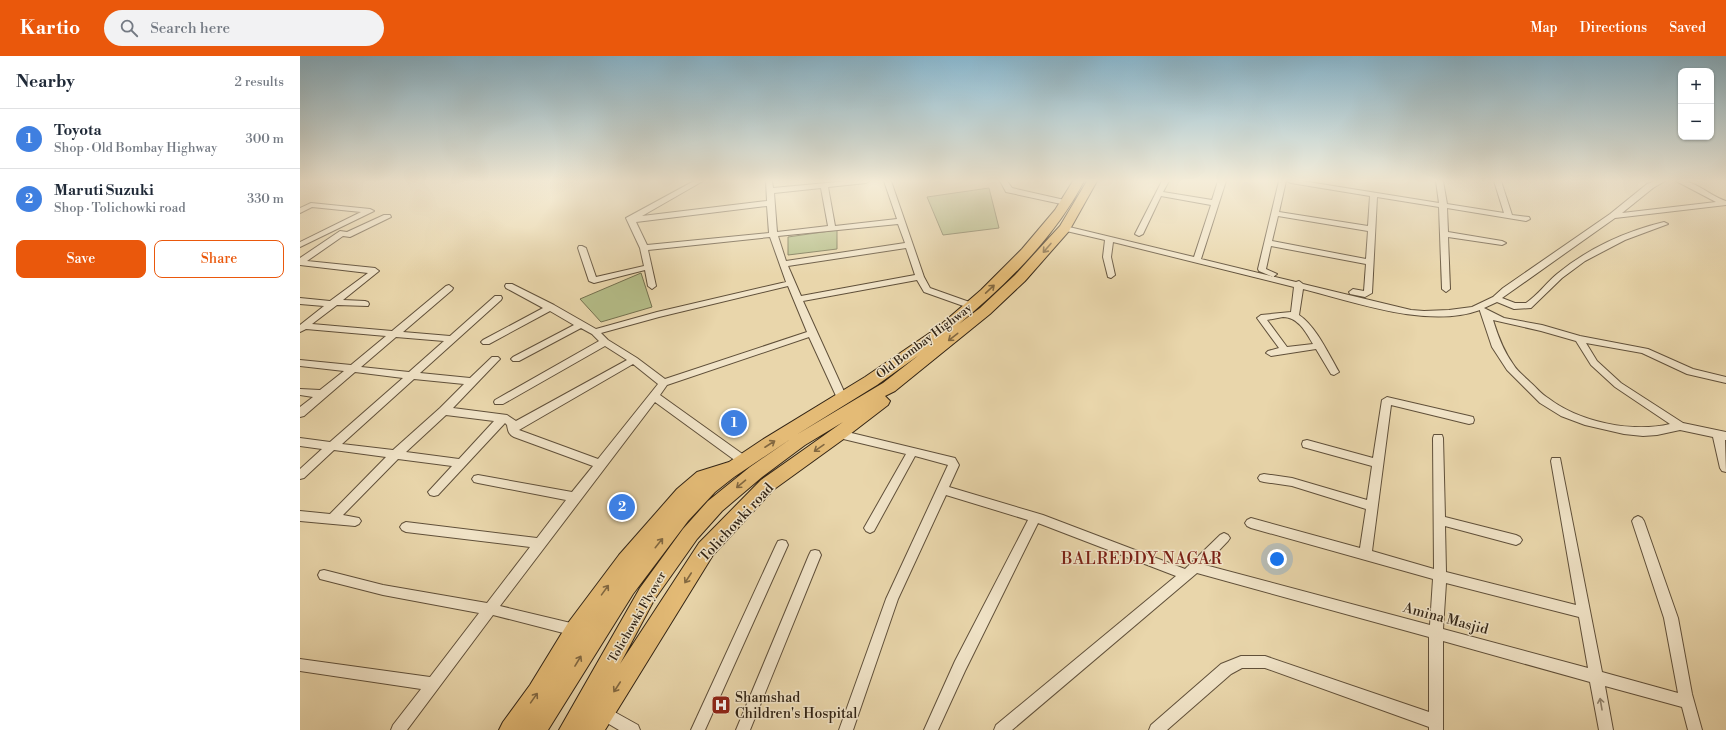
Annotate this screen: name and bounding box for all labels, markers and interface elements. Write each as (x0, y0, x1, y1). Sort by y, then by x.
search box (104, 10, 384, 46)
text: Kartio (20, 16, 80, 40)
icon: search (118, 17, 140, 39)
text: Search here (150, 19, 230, 38)
text: Map (1530, 19, 1558, 37)
text: Directions (1580, 19, 1647, 37)
text: Saved (1669, 19, 1706, 37)
map controls (1678, 68, 1714, 140)
button: + (1678, 68, 1714, 104)
text: Nearby (16, 71, 75, 93)
text: 2 results (235, 74, 284, 90)
button: − (1678, 104, 1714, 140)
text: Toyota (54, 121, 102, 140)
text: 1 (26, 131, 32, 147)
text: 300 m (246, 131, 284, 147)
text: Shop · Old Bombay Highway (54, 140, 217, 156)
text: Maruti Suzuki (54, 181, 154, 200)
text: 2 (25, 191, 33, 207)
text: 330 m (247, 191, 284, 207)
text: Shop · Tolichowki road (54, 200, 186, 216)
button: Save (16, 240, 146, 278)
button: Share (154, 240, 284, 278)
one-way arrow (1043, 243, 1052, 253)
one-way arrow (985, 285, 995, 294)
street label: Old Bombay Highway (873, 300, 975, 382)
one-way arrow (947, 332, 958, 341)
pin: 1 (721, 408, 747, 438)
one-way arrow (764, 440, 776, 448)
one-way arrow (814, 444, 825, 452)
street label: Tolichowki road (696, 479, 778, 566)
one-way arrow (735, 480, 746, 489)
pin: 2 (609, 492, 635, 522)
one-way arrow (655, 537, 664, 548)
district label: BALREDDY NAGAR (1060, 549, 1223, 569)
your location (1267, 549, 1287, 569)
street label: Tolichowki Flyover (605, 569, 670, 666)
one-way arrow (684, 572, 692, 583)
one-way arrow (601, 584, 609, 595)
street label: Amina Masjid (1400, 599, 1490, 639)
one-way arrow (575, 655, 583, 667)
one-way arrow (613, 681, 621, 693)
place label: Shamshad Children's Hospital (735, 689, 857, 723)
one-way arrow (530, 693, 538, 704)
hospital icon: Shamshad Children's Hospital (710, 694, 732, 716)
one-way arrow (1597, 698, 1605, 711)

